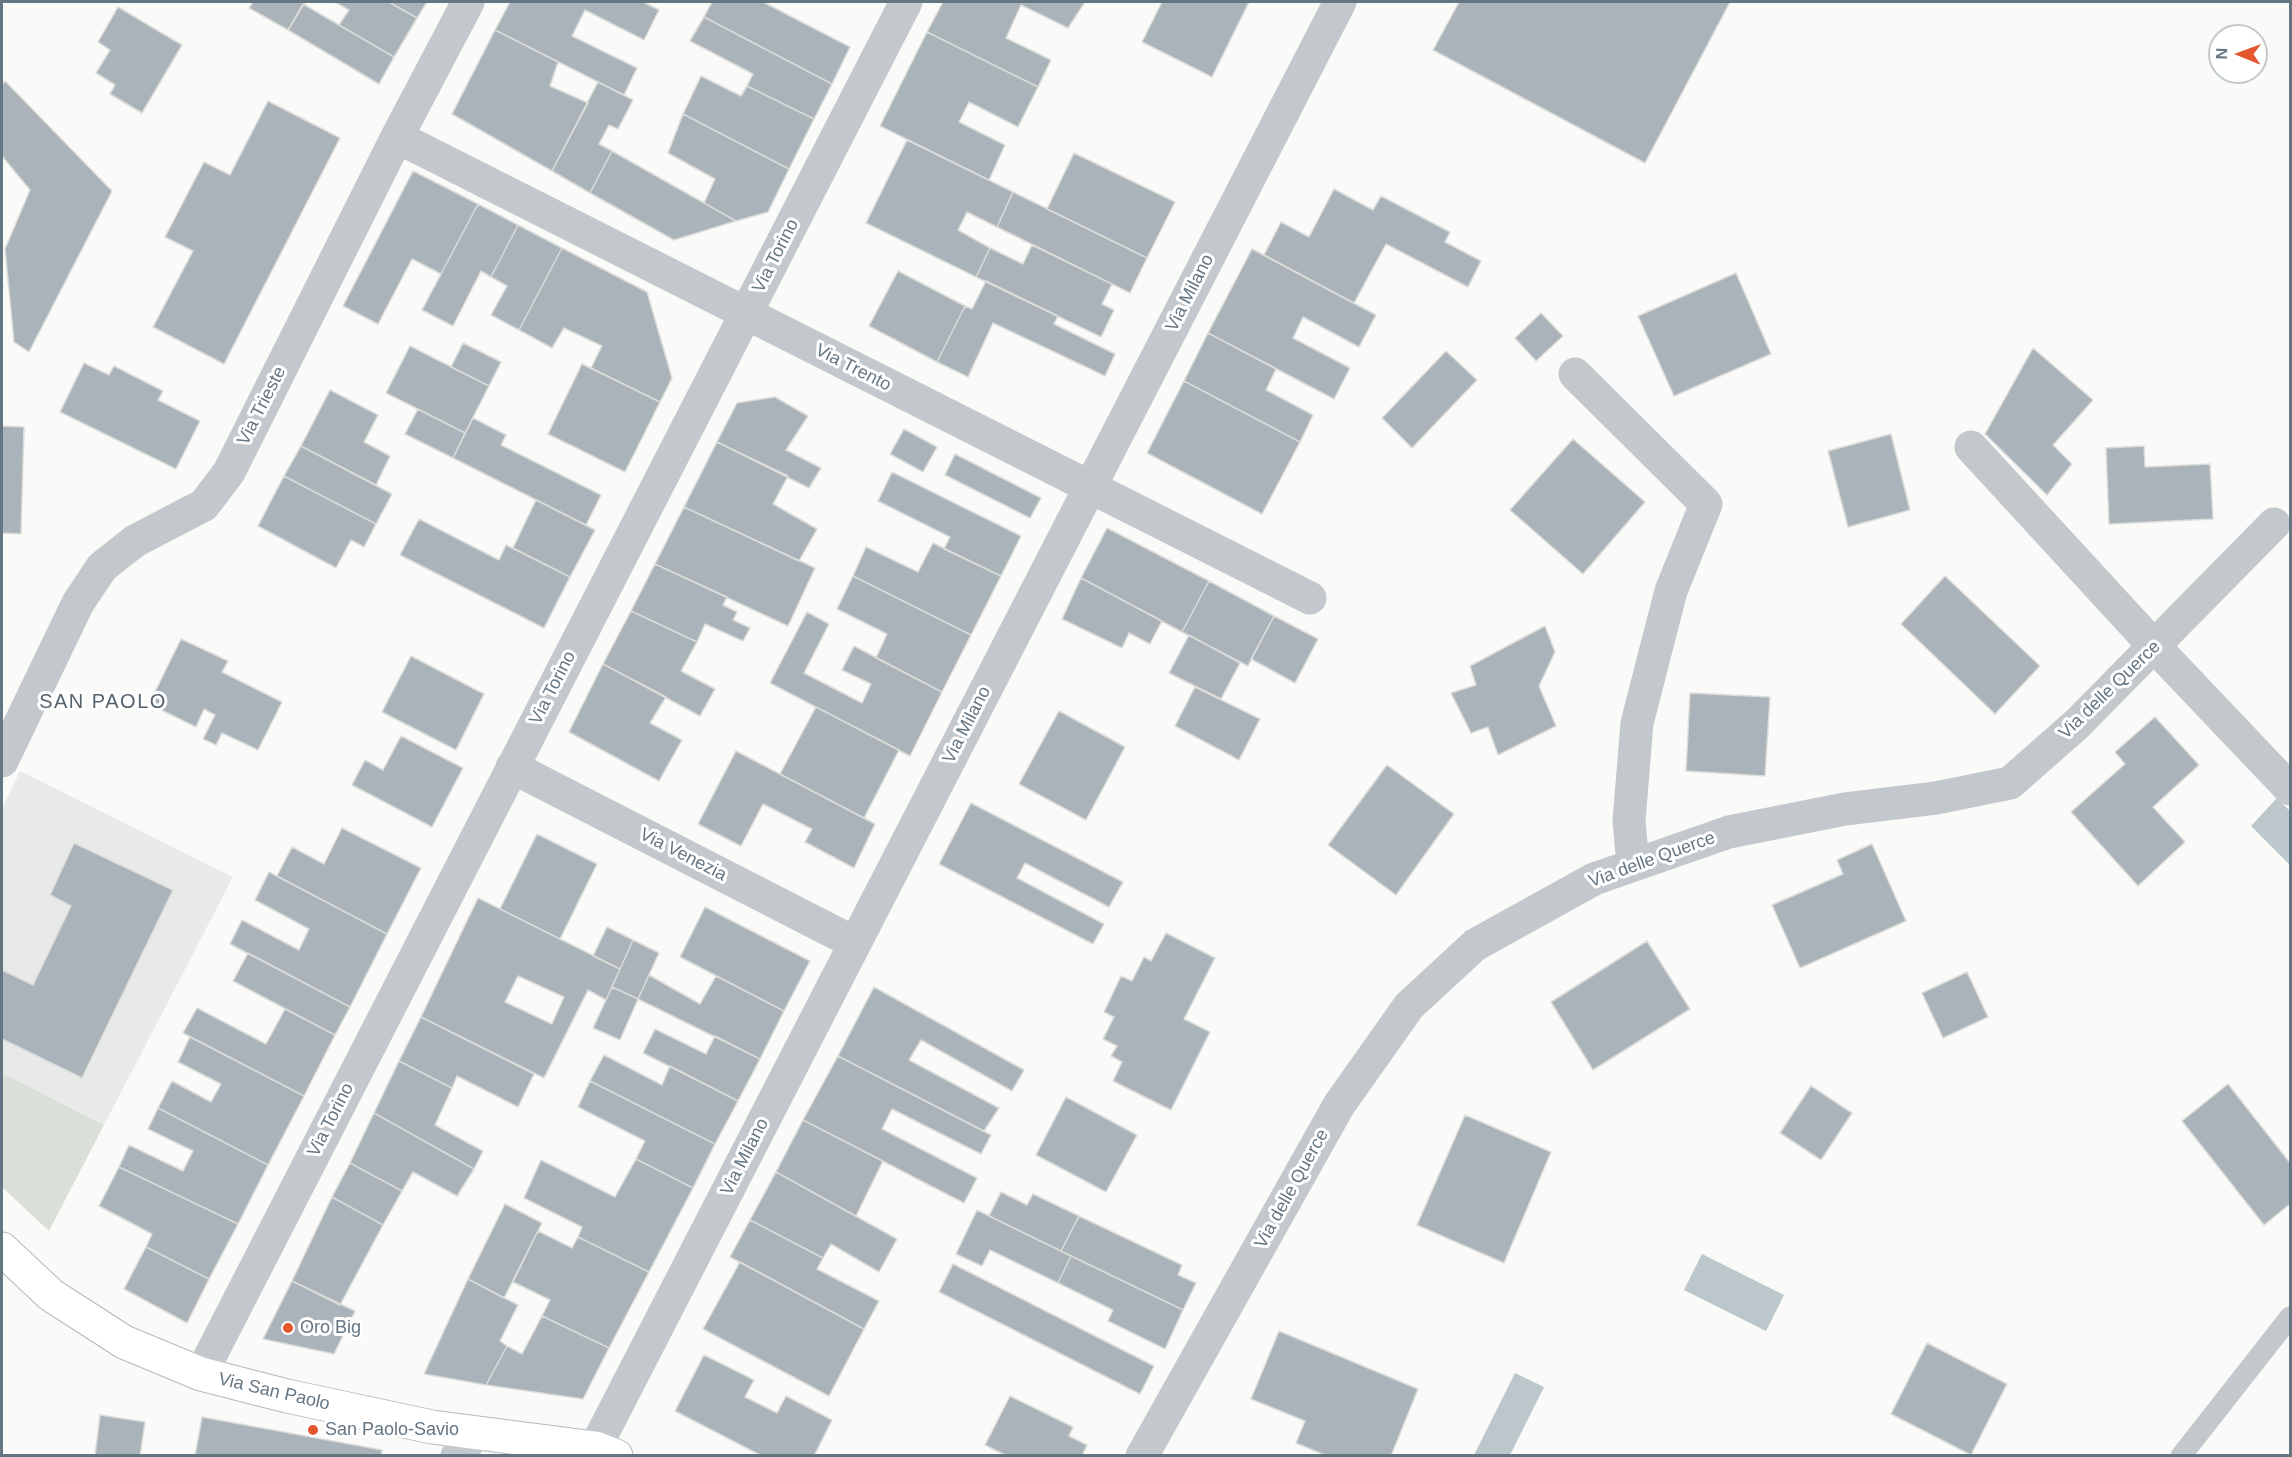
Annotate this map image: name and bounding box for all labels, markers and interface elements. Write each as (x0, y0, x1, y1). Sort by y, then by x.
north arrow (2208, 24, 2268, 84)
text: N (2213, 48, 2230, 60)
street label: Via Torino (748, 216, 804, 296)
street label: Via Milano (1161, 251, 1219, 335)
street label: Via Trento (812, 340, 894, 396)
street label: Via Trieste (233, 363, 291, 449)
street label: Via delle Querce (2055, 636, 2165, 744)
street label: Via Torino (525, 648, 581, 728)
street label: Via Milano (938, 683, 996, 767)
district label: SAN PAOLO (39, 690, 167, 714)
street label: Via Venezia (636, 824, 730, 886)
street label: Via delle Querce (1586, 827, 1718, 893)
street label: Via Torino (303, 1080, 359, 1160)
street label: Via Milano (716, 1115, 774, 1199)
street label: Via delle Querce (1250, 1126, 1334, 1252)
place label: Oro Big (300, 1317, 361, 1339)
marker: Oro Big (281, 1321, 295, 1335)
street label: Via San Paolo (216, 1369, 332, 1415)
place label: San Paolo-Savio (325, 1419, 459, 1441)
marker: San Paolo-Savio (306, 1423, 320, 1437)

